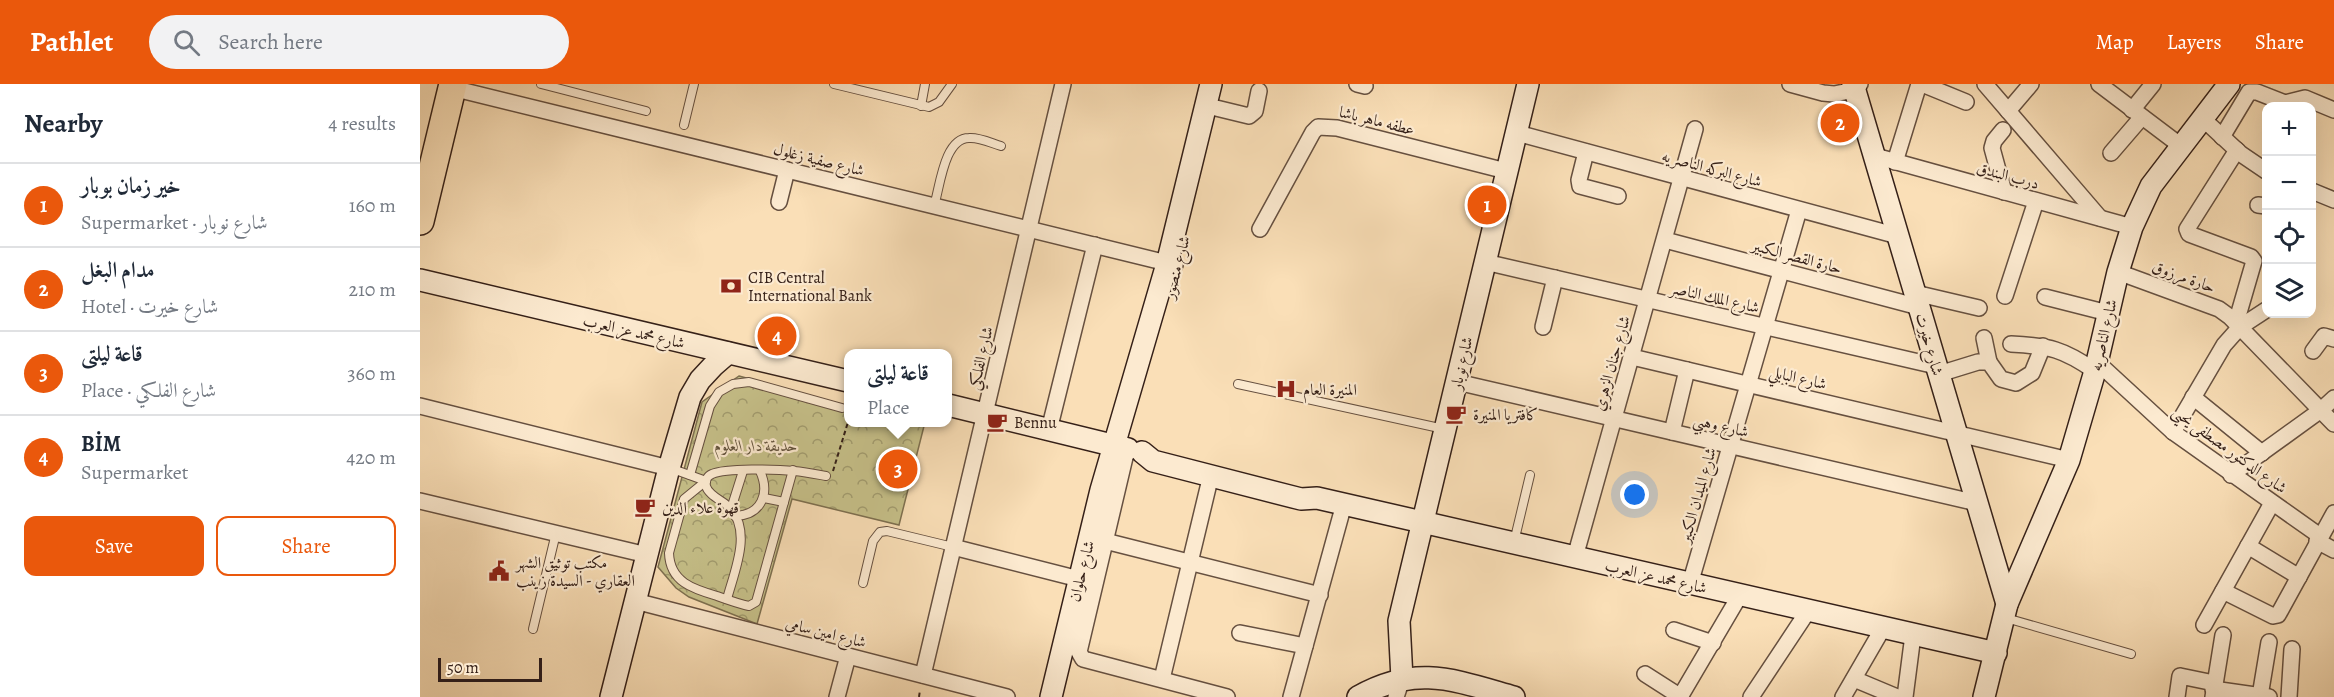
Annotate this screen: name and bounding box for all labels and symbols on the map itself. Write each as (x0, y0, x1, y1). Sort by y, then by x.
pin: 2 (1820, 100, 1860, 146)
street label: عطفه ماهر باشا (1337, 101, 1417, 141)
street label: شارع صفية زغلول (771, 138, 866, 184)
street label: شارع البركه الناصريه (1659, 145, 1764, 195)
street label: درب البندق (1974, 157, 2042, 195)
pin: 1 (1468, 182, 1506, 228)
street label: شارع منصور (1157, 233, 1198, 304)
street label: حارة القصر الكبير (1747, 234, 1844, 280)
street label: حارة مرزوق (2149, 255, 2218, 299)
place label: CIB Central International Bank (748, 267, 872, 307)
bank icon: CIB Central International Bank (719, 274, 743, 298)
street label: شارع الملك الناصر (1666, 277, 1761, 321)
street label: شارع الناصريه (2085, 297, 2125, 374)
street label: شارع محمد عز العرب (580, 310, 687, 356)
street label: شارع خيرت (1908, 310, 1948, 379)
street label: شارع جنان الزهري (1588, 313, 1638, 414)
pin: 4 (758, 314, 796, 358)
street label: شارع الفلكي (963, 324, 1003, 393)
street label: شارع نوبار (1445, 334, 1481, 394)
street label: شارع البابلي (1766, 361, 1829, 399)
hospital icon: المنيرة العام (1274, 377, 1298, 401)
place label: المنيرة العام (1303, 379, 1357, 404)
street label: شارع الدكتور مصطفى يحيى (2166, 401, 2291, 501)
cafe icon: كافتريا المنيرة (1444, 402, 1468, 426)
place label: كافتريا المنيرة (1473, 404, 1538, 426)
street label: شارع وهبي (1690, 409, 1751, 447)
cafe icon: Bennu (985, 410, 1009, 434)
place label: Bennu (1014, 412, 1057, 434)
park label: حديقة دار العلوم (714, 435, 798, 460)
street label: شارع الميدان الكبير (1673, 445, 1724, 548)
pin: 3 (878, 446, 918, 492)
your location (1620, 480, 1649, 509)
cafe icon: قهوة علاء الدين (633, 495, 657, 519)
place label: قهوة علاء الدين (662, 497, 739, 519)
street label: شارع حلوان (1064, 538, 1102, 605)
place label: مكتب توثيق الشهر العقاري - السيدة زينب (514, 552, 635, 593)
street label: شارع محمد عز العرب (1602, 555, 1709, 601)
public building icon: مكتب توثيق الشهر العقاري - السيدة زينب (487, 559, 511, 583)
street label: شارع امين سامي (783, 612, 868, 656)
scale bar (438, 655, 542, 682)

